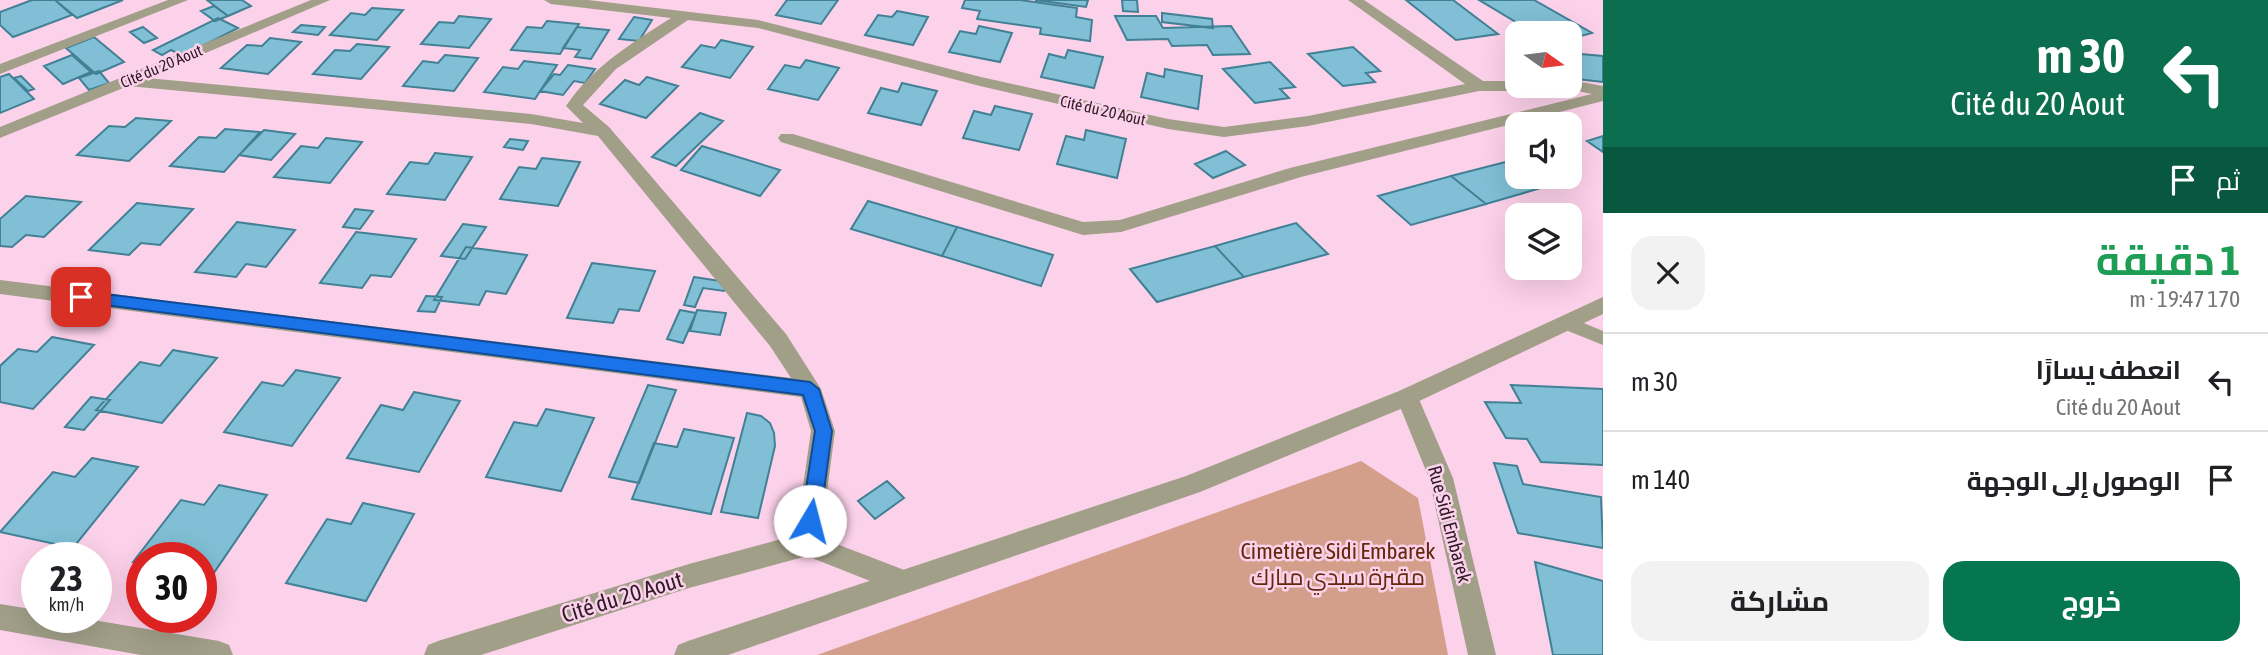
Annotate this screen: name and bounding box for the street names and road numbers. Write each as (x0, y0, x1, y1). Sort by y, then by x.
street label: Cité du 20 Aout (117, 41, 205, 91)
street label: Cité du 20 Aout (1058, 91, 1148, 129)
street label: Rue Sidi Embarek (1424, 463, 1476, 586)
street label: Cité du 20 Aout (558, 566, 686, 628)

